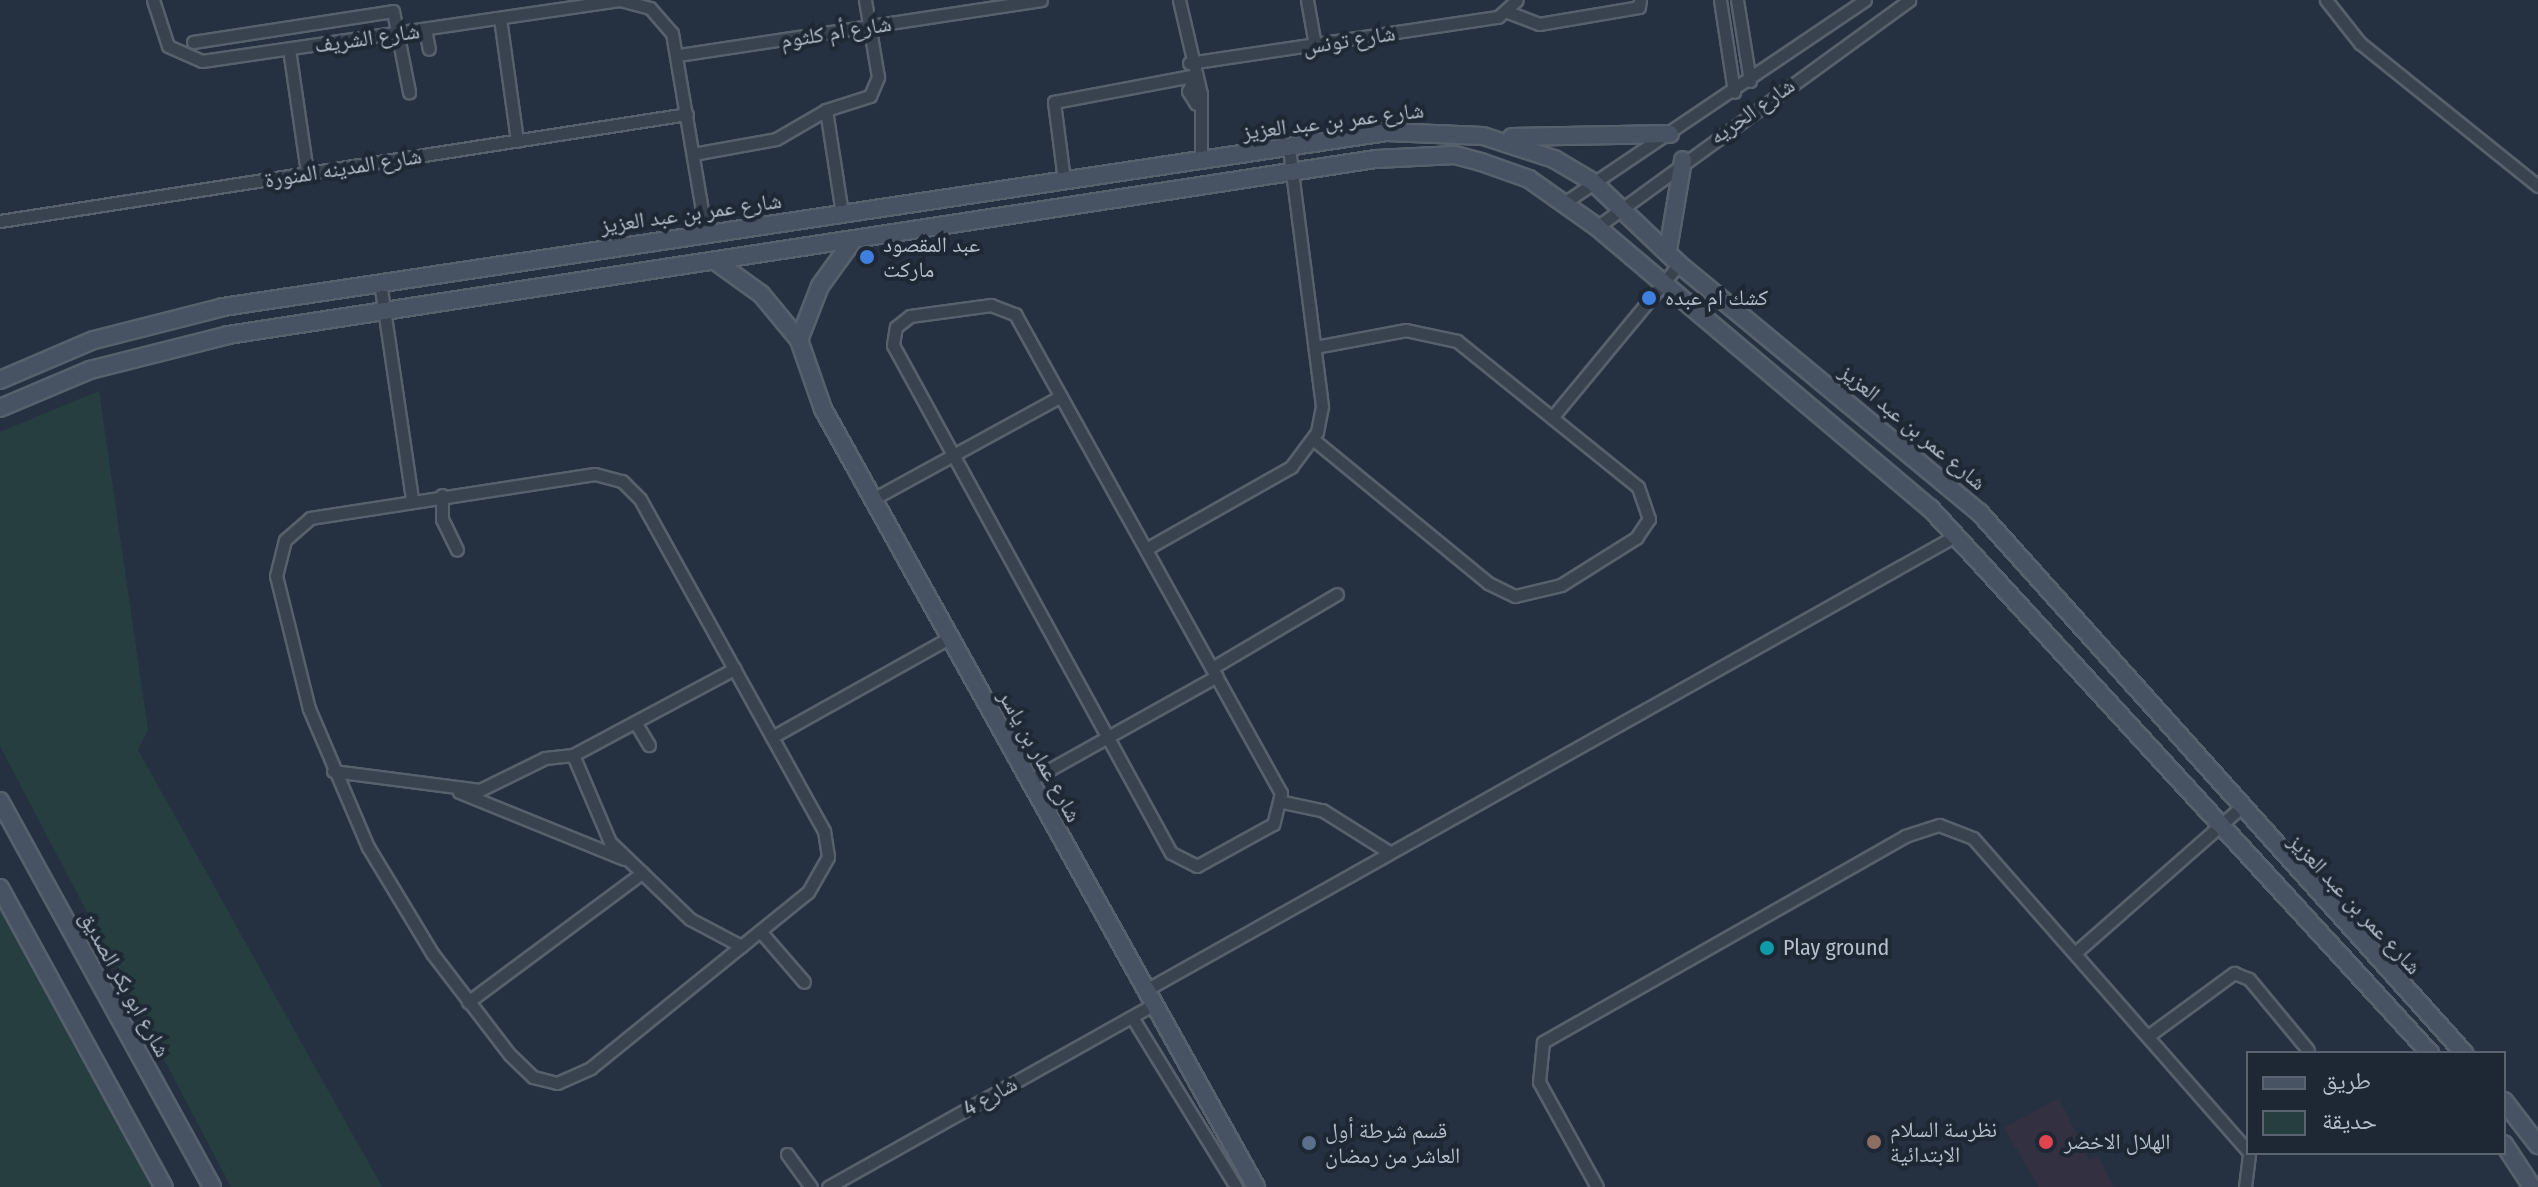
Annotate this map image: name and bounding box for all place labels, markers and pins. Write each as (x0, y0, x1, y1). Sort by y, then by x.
place label: عبد المقصود ماركت (883, 231, 980, 282)
marker: عبد المقصود ماركت (858, 248, 876, 266)
place label: كشك ام عبده (1665, 285, 1768, 311)
marker: كشك ام عبده (1640, 289, 1658, 307)
place label: Play ground (1783, 935, 1889, 961)
marker: Play ground (1758, 939, 1776, 957)
place label: نظرسة السلام الابتدائية (1890, 1116, 1997, 1168)
place label: قسم شرطة أول العاشر من رمضان (1325, 1117, 1460, 1168)
place label: الهلال الاخضر (2064, 1129, 2171, 1155)
marker: الهلال الاخضر (2035, 1131, 2057, 1153)
marker: نظرسة السلام الابتدائية (1865, 1133, 1883, 1151)
marker: قسم شرطة أول العاشر من رمضان (1300, 1134, 1318, 1152)

